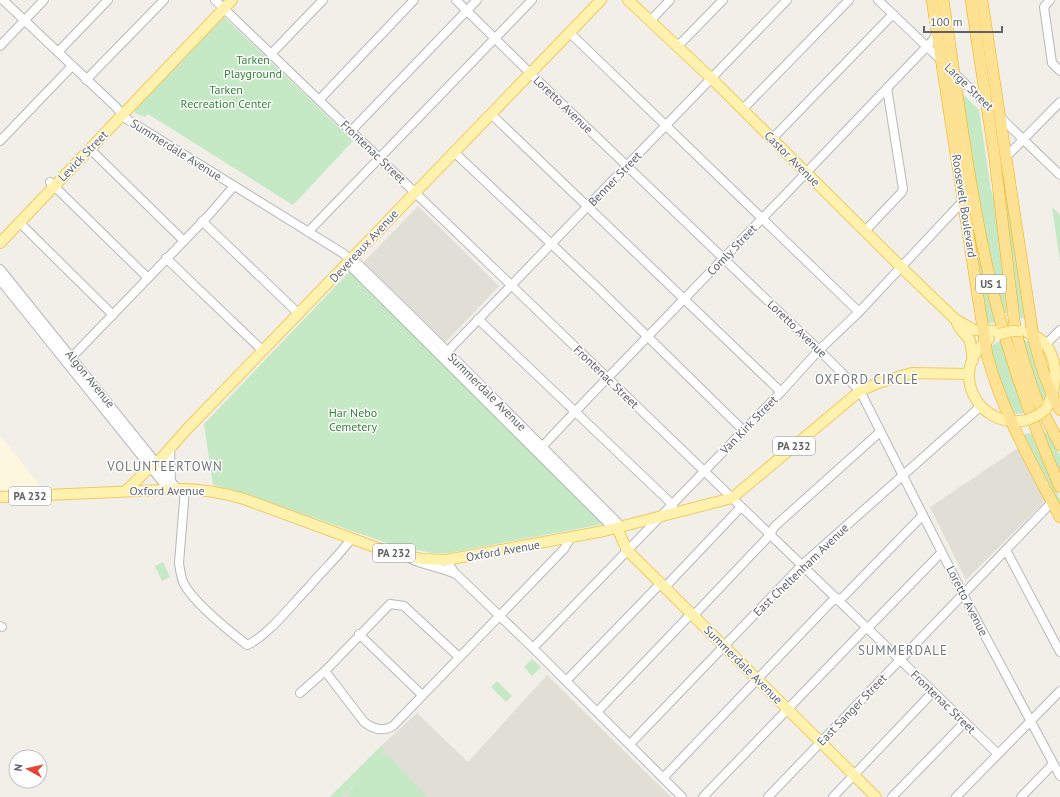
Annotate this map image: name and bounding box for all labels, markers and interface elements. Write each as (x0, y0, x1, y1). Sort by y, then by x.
scale bar (924, 8, 1002, 34)
text: 100 m (930, 14, 963, 29)
park label: Tarken Playground (224, 52, 282, 81)
street label: Large Street (942, 60, 997, 114)
street label: Loretto Avenue (530, 73, 596, 137)
park label: Tarken Recreation Center (181, 82, 271, 111)
street label: Summerdale Avenue (128, 115, 225, 184)
street label: Frontenac Street (338, 117, 409, 186)
street label: Levick Street (55, 127, 111, 184)
street label: Castor Avenue (761, 128, 823, 190)
street label: Benner Street (585, 148, 644, 209)
street label: Roosevelt Boulevard (949, 153, 980, 259)
street label: Devereaux Avenue (326, 206, 401, 285)
street label: Comly Street (704, 221, 760, 278)
road number: US 1 (976, 275, 1006, 293)
street label: Loretto Avenue (764, 297, 830, 361)
street label: Frontenac Street (571, 342, 642, 411)
street label: Algon Avenue (62, 347, 118, 411)
street label: Summerdale Avenue (445, 349, 530, 434)
district label: OXFORD CIRCLE (815, 371, 919, 388)
street label: Van Kirk Street (716, 392, 780, 458)
park label: Har Nebo Cemetery (329, 405, 377, 434)
road number: PA 232 (773, 437, 815, 455)
district label: VOLUNTEERTOWN (106, 458, 223, 475)
street label: Oxford Avenue (130, 483, 205, 498)
road number: PA 232 (9, 487, 51, 505)
street label: East Cheltenham Avenue (750, 520, 852, 619)
street label: Oxford Avenue (465, 537, 541, 564)
road number: PA 232 (373, 544, 415, 562)
street label: Loretto Avenue (943, 563, 992, 638)
street label: Summerdale Avenue (701, 622, 786, 707)
district label: SUMMERDALE (858, 642, 948, 659)
street label: Frontenac Street (908, 667, 979, 736)
street label: East Sanger Street (814, 671, 890, 749)
north arrow (8, 749, 48, 789)
text: N (11, 763, 26, 772)

